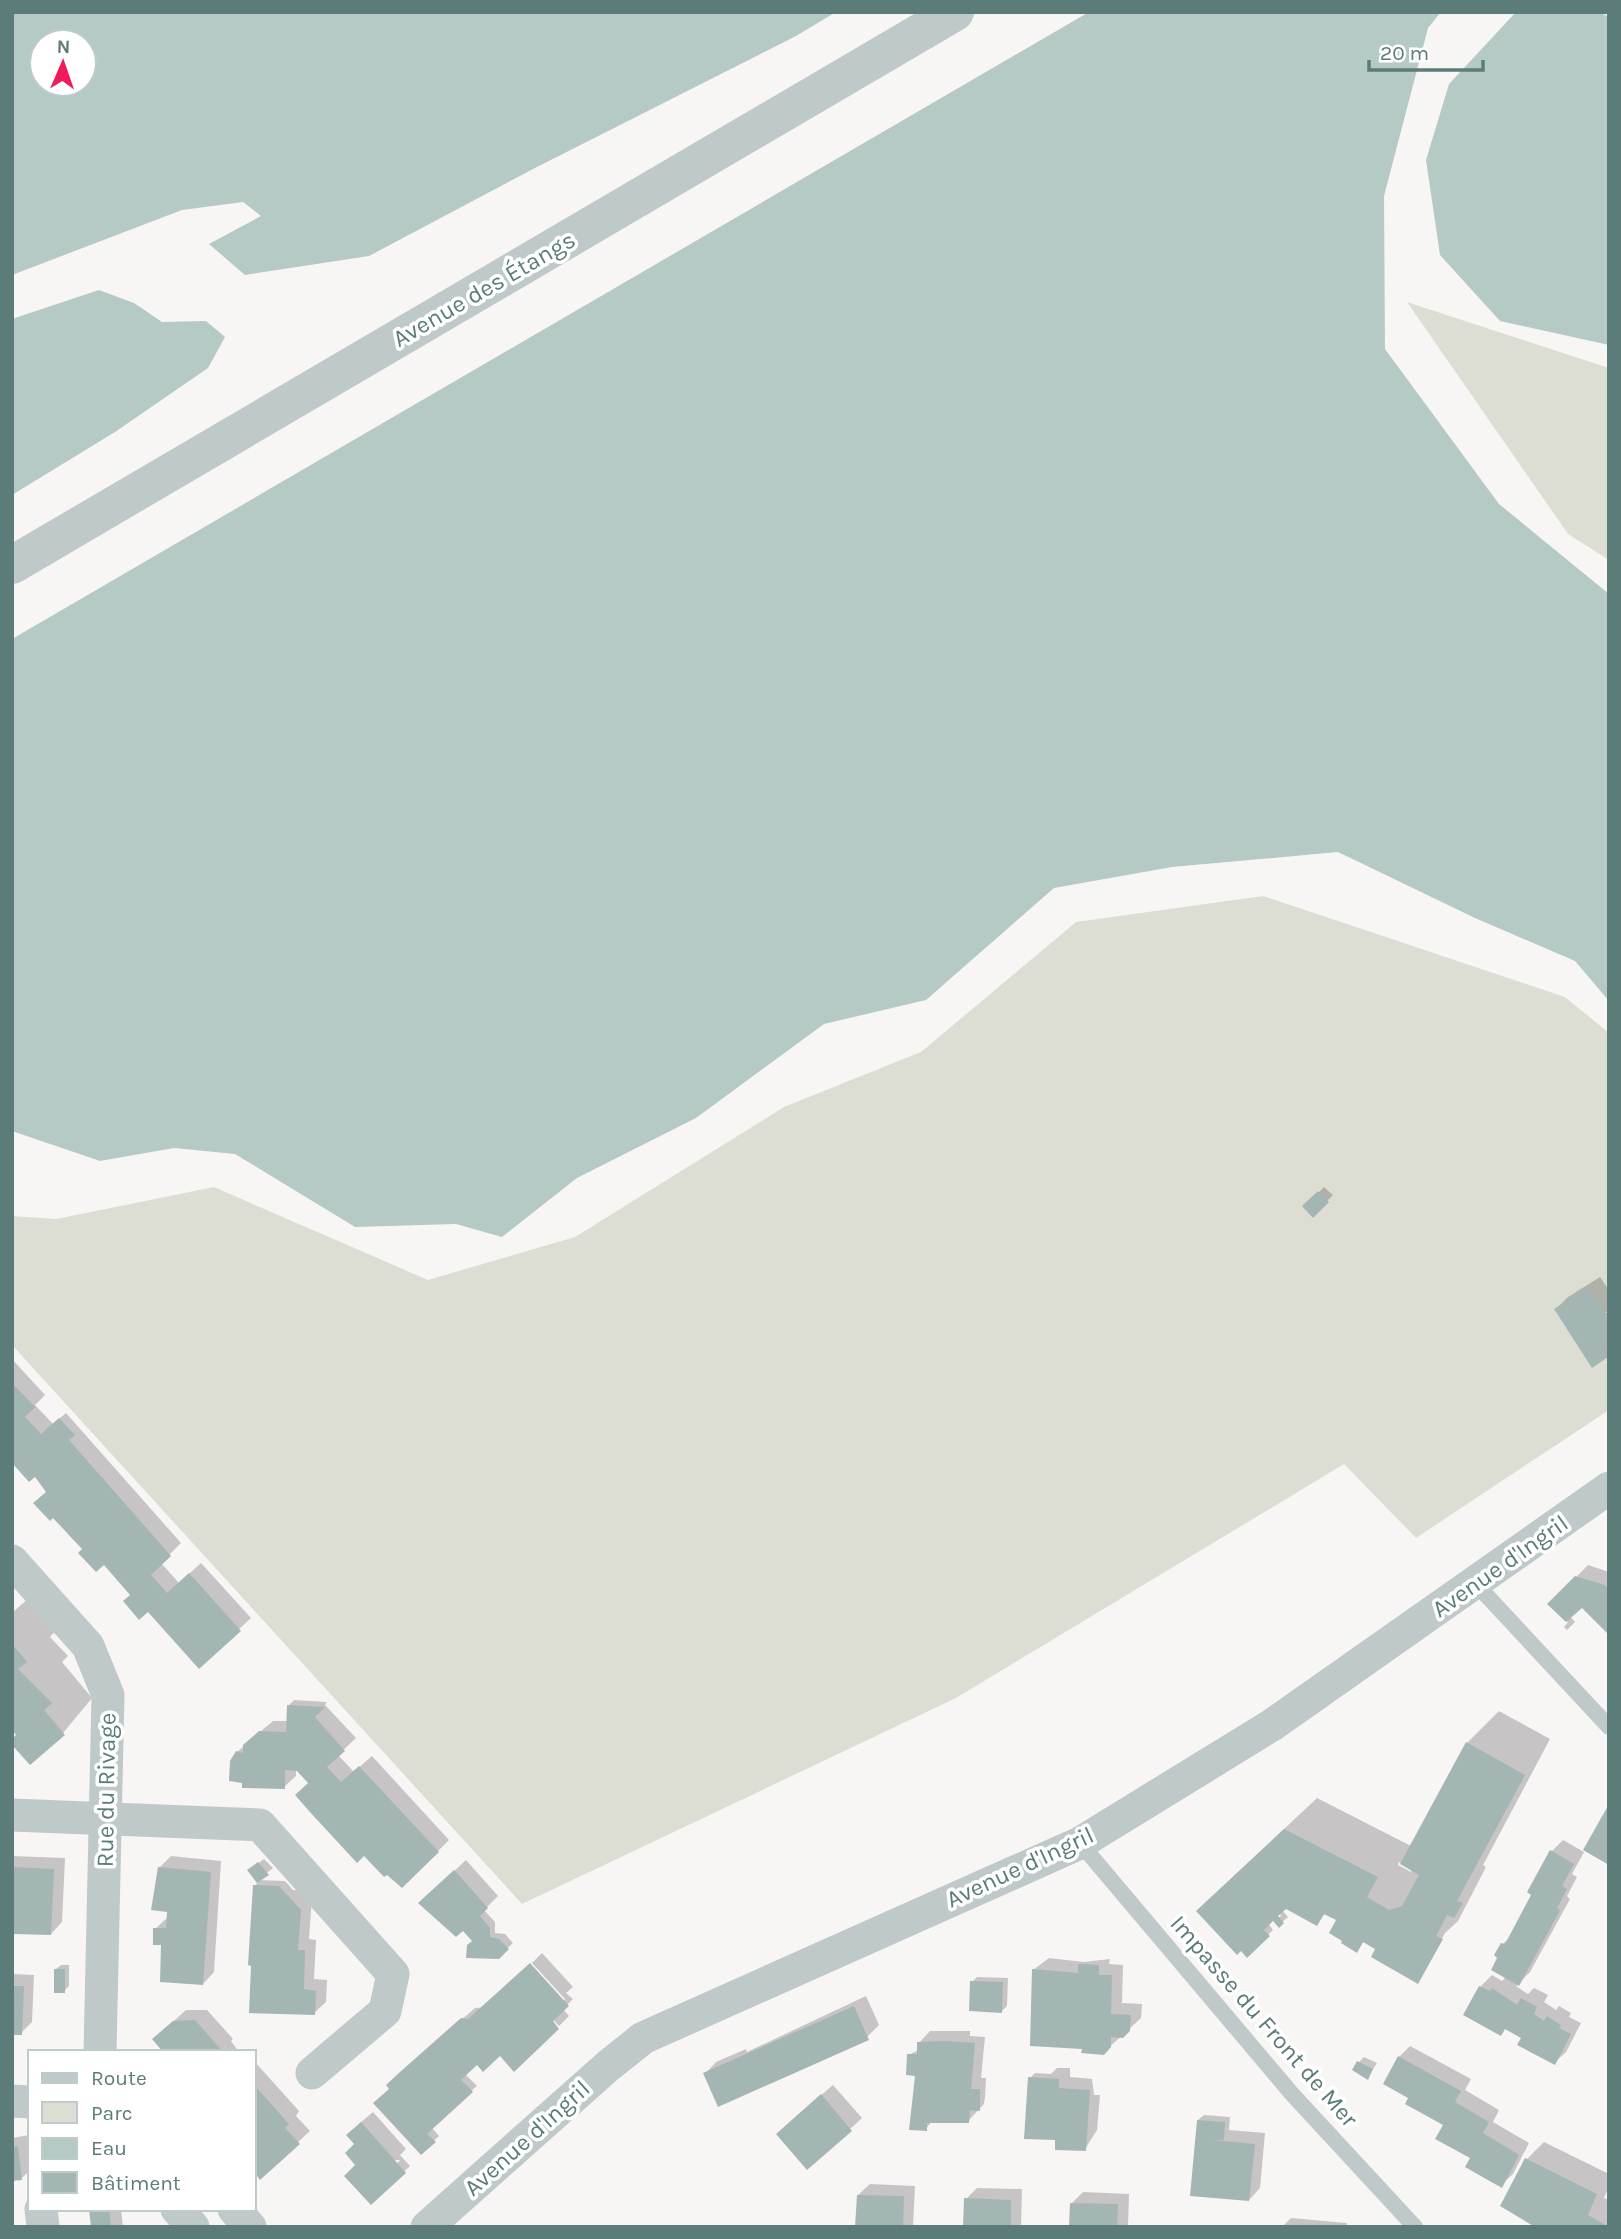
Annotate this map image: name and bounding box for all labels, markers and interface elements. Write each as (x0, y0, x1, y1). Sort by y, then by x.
north arrow (28, 28, 98, 98)
scale bar (1369, 28, 1483, 72)
text: N (56, 36, 71, 58)
text: 20 m (1380, 41, 1429, 65)
street label: Avenue des Étangs (387, 225, 580, 353)
street label: Avenue d'Ingril (1427, 1509, 1573, 1623)
street label: Rue du Rivage (91, 1712, 121, 1868)
street label: Avenue d'Ingril (942, 1821, 1098, 1913)
street label: Impasse du Front de Mer (1164, 1909, 1364, 2133)
legend (28, 2050, 256, 2211)
text: Route (91, 2066, 147, 2090)
street label: Avenue d'Ingril (458, 2074, 596, 2202)
text: Parc (91, 2101, 133, 2125)
text: Eau (91, 2136, 127, 2160)
text: Bâtiment (91, 2171, 181, 2195)

